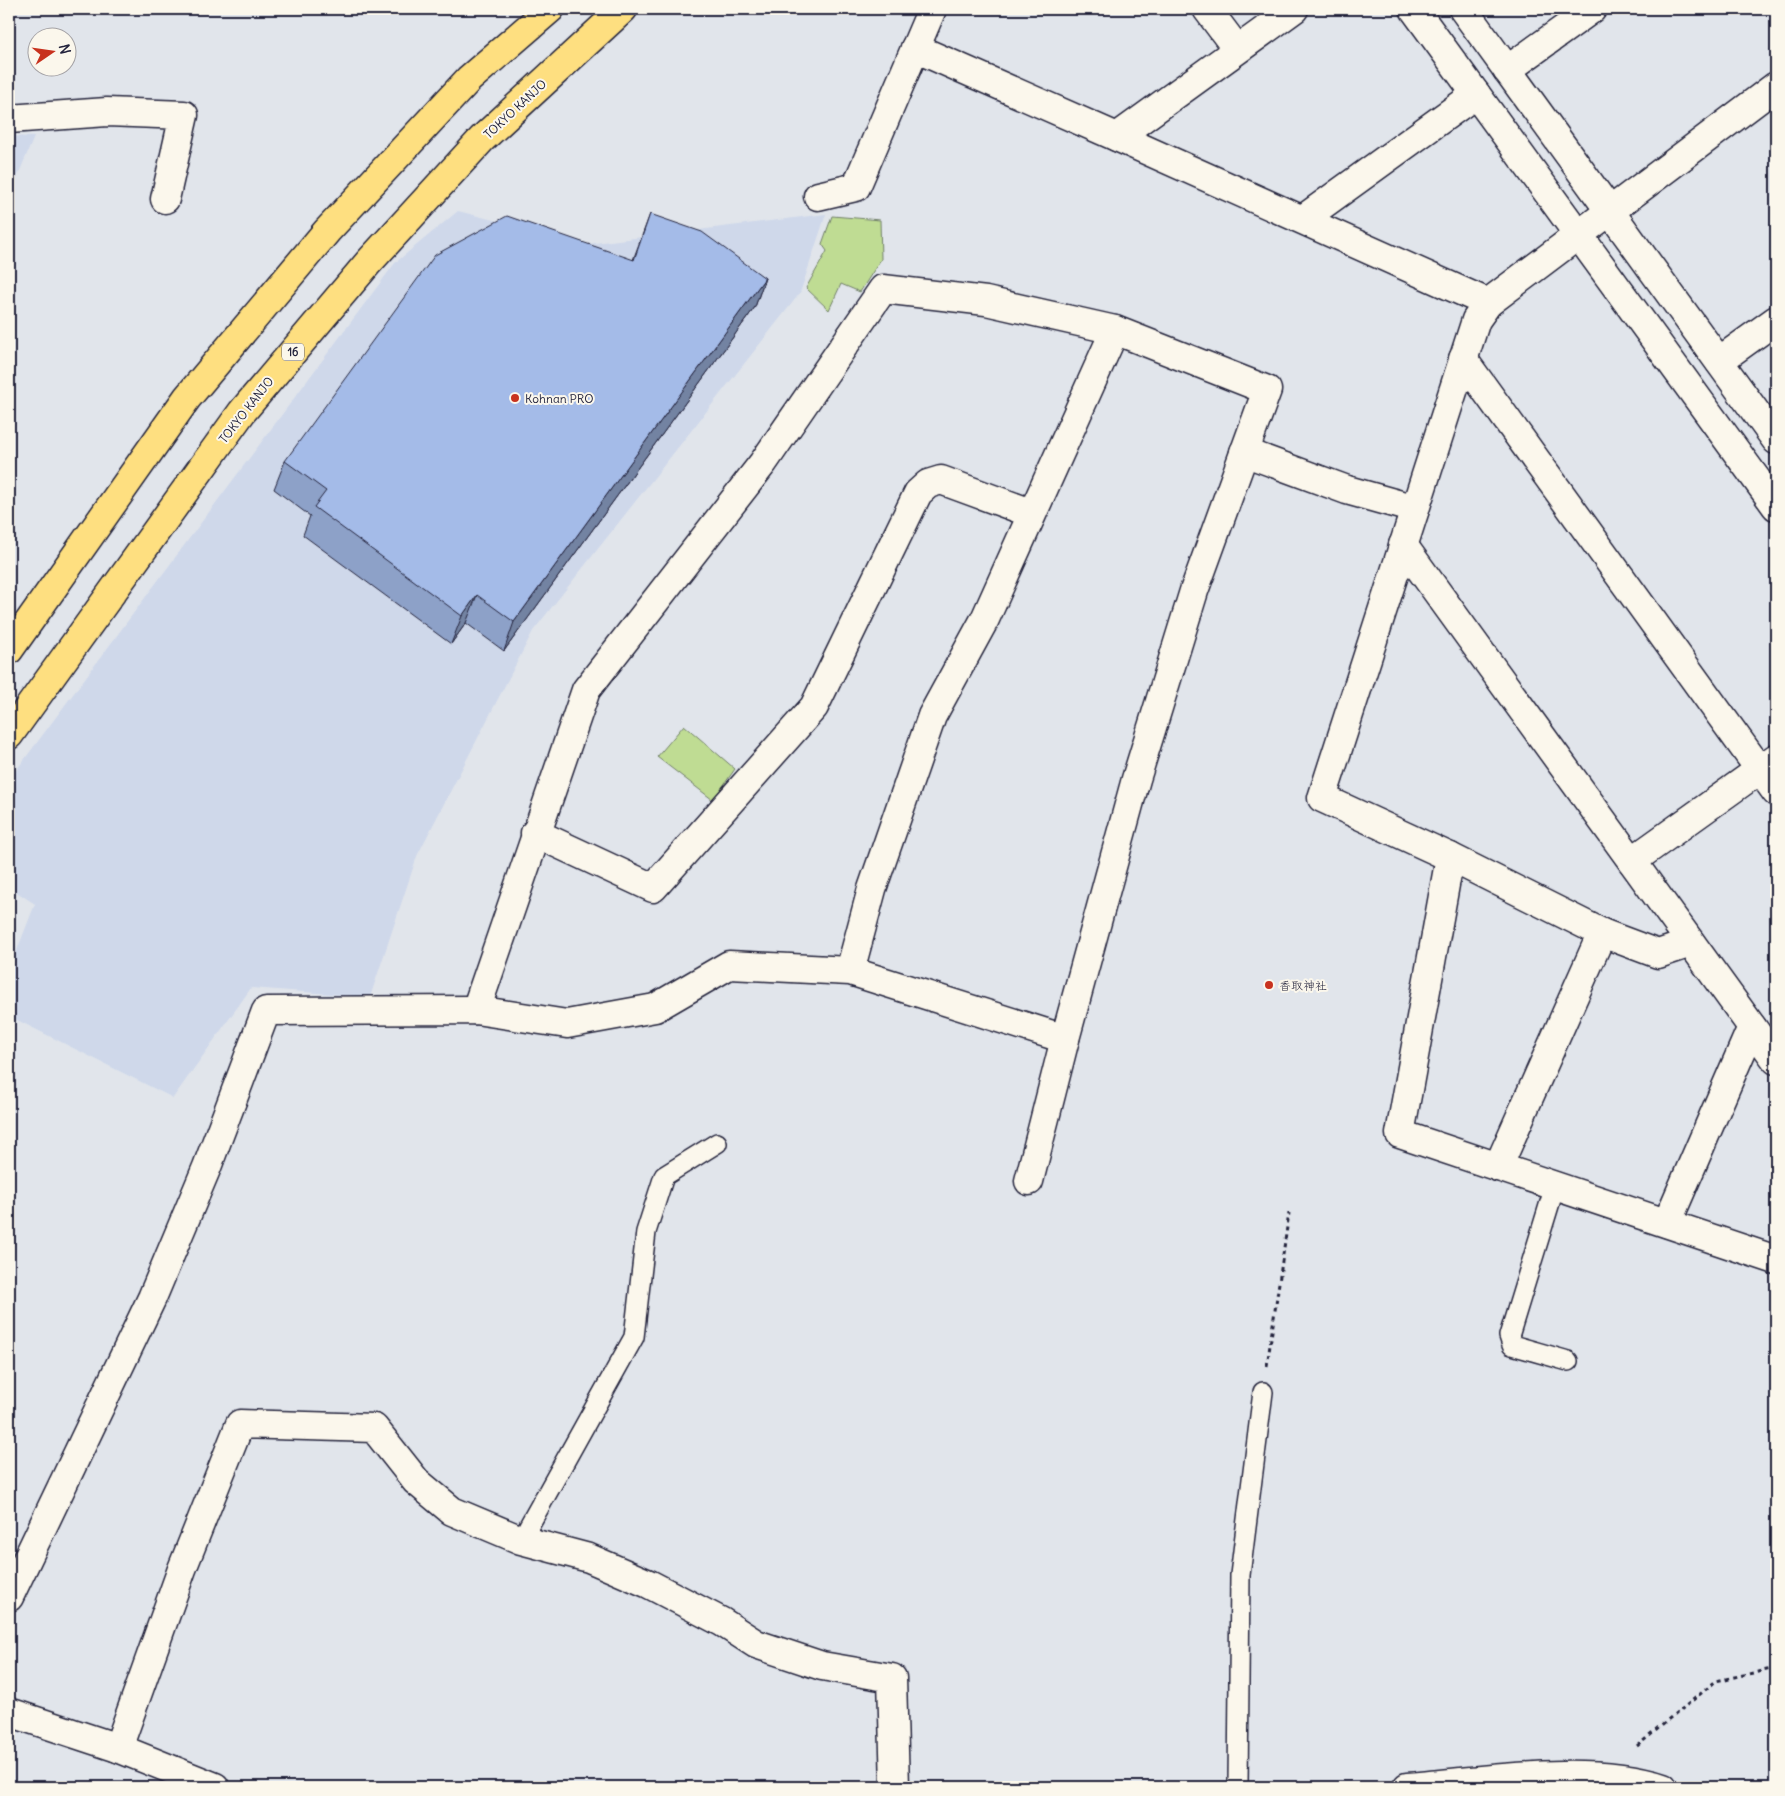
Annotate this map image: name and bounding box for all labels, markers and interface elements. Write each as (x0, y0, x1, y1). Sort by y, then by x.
north arrow (28, 28, 78, 78)
text: N (55, 42, 75, 56)
street label: TOKYO KANJO (481, 76, 549, 142)
road number: 16 (282, 344, 304, 361)
street label: TOKYO KANJO (215, 374, 277, 446)
place label: Kohnan PRO (525, 391, 594, 406)
marker: Kohnan PRO (509, 392, 521, 404)
place label: 香取神社 (1279, 978, 1327, 993)
marker: 香取神社 (1263, 979, 1275, 991)

